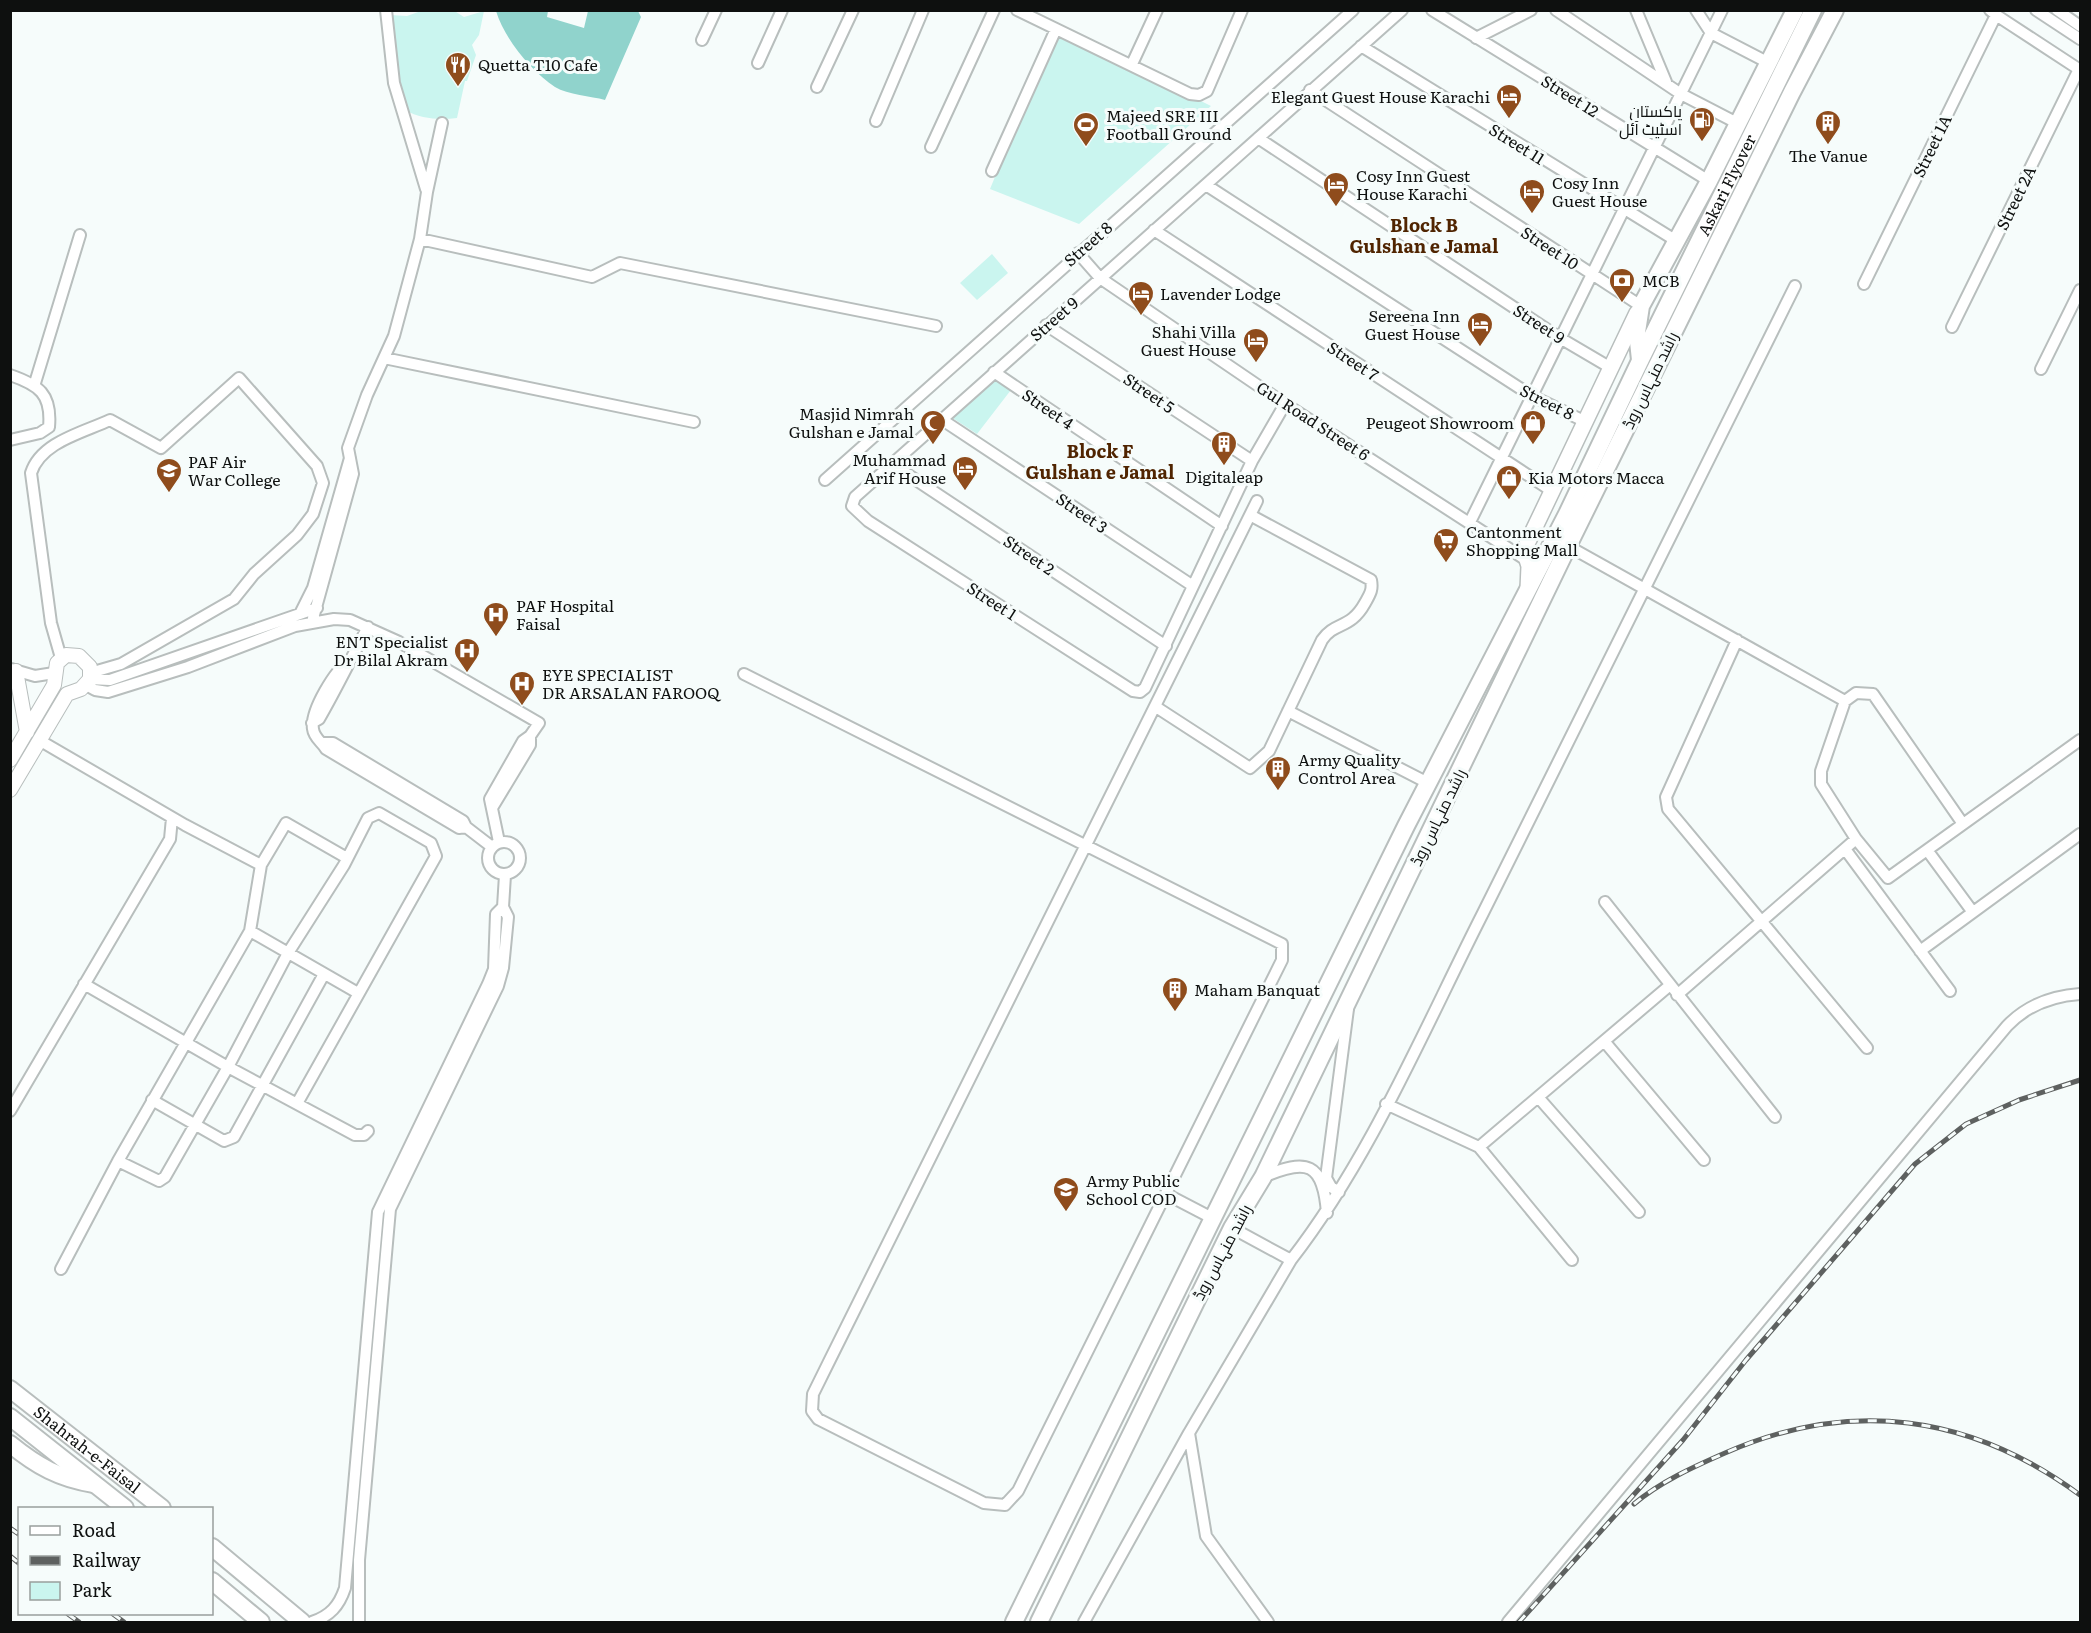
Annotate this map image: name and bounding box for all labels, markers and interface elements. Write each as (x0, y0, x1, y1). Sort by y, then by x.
restaurant icon: Quetta T10 Cafe (443, 50, 473, 88)
place label: Quetta T10 Cafe (478, 52, 598, 76)
street label: Street 12 (1537, 68, 1604, 122)
hotel icon: Elegant Guest House Karachi (1494, 82, 1524, 120)
place label: Elegant Guest House Karachi (1271, 84, 1490, 108)
place label: پاکستان اسٹیٹ آئل (1619, 98, 1683, 140)
place label: Majeed SRE III Football Ground (1106, 103, 1232, 145)
fuel station icon: پاکستان اسٹیٹ آئل (1687, 105, 1717, 143)
building icon: The Vanue (1813, 108, 1843, 146)
sports icon: Majeed SRE III Football Ground (1071, 110, 1101, 148)
street label: Street 1A (1906, 110, 1957, 181)
street label: Street 11 (1485, 117, 1551, 170)
street label: Askari Flyover (1691, 129, 1761, 240)
place label: The Vanue (1789, 143, 1867, 167)
street label: Street 2A (1989, 161, 2041, 234)
place label: Cosy Inn Guest House Karachi (1356, 163, 1471, 205)
hotel icon: Cosy Inn Guest House Karachi (1321, 170, 1351, 208)
place label: Cosy Inn Guest House (1552, 170, 1647, 212)
hotel icon: Cosy Inn Guest House (1517, 177, 1547, 215)
district label: Block B Gulshan e Jamal (1350, 211, 1499, 259)
street label: Street 8 (1058, 215, 1117, 271)
street label: Street 10 (1517, 219, 1584, 275)
bank icon: MCB (1607, 266, 1637, 304)
place label: MCB (1642, 268, 1680, 292)
hotel icon: Lavender Lodge (1126, 279, 1156, 317)
place label: Lavender Lodge (1160, 281, 1281, 305)
street label: Street 9 (1024, 290, 1083, 346)
street label: Street 9 (1509, 297, 1570, 349)
place label: Sereena Inn Guest House (1365, 303, 1460, 345)
hotel icon: Sereena Inn Guest House (1465, 310, 1495, 348)
place label: Shahi Villa Guest House (1141, 319, 1236, 361)
hotel icon: Shahi Villa Guest House (1241, 326, 1271, 364)
street label: راشد منہاس روڈ (1615, 327, 1684, 433)
street label: Street 7 (1323, 335, 1384, 386)
street label: Street 5 (1119, 366, 1180, 418)
street label: Gul Road Street 6 (1252, 375, 1375, 466)
street label: Street 8 (1516, 377, 1579, 425)
street label: Street 4 (1018, 382, 1079, 434)
place label: Masjid Nimrah Gulshan e Jamal (789, 401, 914, 443)
mosque icon: Masjid Nimrah Gulshan e Jamal (918, 408, 948, 446)
shop icon: Peugeot Showroom (1518, 408, 1548, 446)
place label: Peugeot Showroom (1366, 410, 1514, 434)
building icon: Digitaleap (1209, 429, 1239, 467)
district label: Block F Gulshan e Jamal (1026, 437, 1175, 485)
place label: Muhammad Arif House (852, 447, 946, 489)
place label: PAF Air War College (188, 449, 281, 491)
hotel icon: Muhammad Arif House (950, 454, 980, 492)
school or university icon: PAF Air War College (154, 456, 184, 494)
shop icon: Kia Motors Macca (1494, 463, 1524, 501)
place label: Digitaleap (1185, 464, 1263, 488)
place label: Kia Motors Macca (1528, 465, 1665, 489)
street label: Street 3 (1052, 486, 1113, 538)
place label: Cantonment Shopping Mall (1466, 519, 1578, 561)
supermarket icon: Cantonment Shopping Mall (1431, 526, 1461, 564)
street label: Street 2 (999, 528, 1060, 580)
street label: Street 1 (963, 575, 1023, 626)
place label: PAF Hospital Faisal (516, 593, 614, 635)
hospital icon: PAF Hospital Faisal (481, 600, 511, 638)
place label: ENT Specialist Dr Bilal Akram (334, 629, 449, 671)
hospital icon: ENT Specialist Dr Bilal Akram (452, 636, 482, 674)
place label: EYE SPECIALIST DR ARSALAN FAROOQ (542, 662, 722, 704)
hospital icon: EYE SPECIALIST DR ARSALAN FAROOQ (507, 669, 537, 707)
place label: Army Quality Control Area (1298, 747, 1402, 789)
building icon: Army Quality Control Area (1263, 754, 1293, 792)
street label: راشد منہاس روڈ (1403, 764, 1472, 870)
building icon: Maham Banquat (1160, 975, 1190, 1013)
place label: Maham Banquat (1194, 977, 1320, 1001)
place label: Army Public School COD (1086, 1168, 1180, 1210)
school or university icon: Army Public School COD (1051, 1175, 1081, 1213)
street label: راشد منہاس روڈ (1186, 1199, 1257, 1304)
street label: Shahrah-e-Faisal (29, 1399, 146, 1498)
legend (18, 1507, 213, 1615)
text: Road (72, 1516, 116, 1543)
text: Railway (72, 1546, 141, 1573)
text: Park (72, 1576, 113, 1603)

